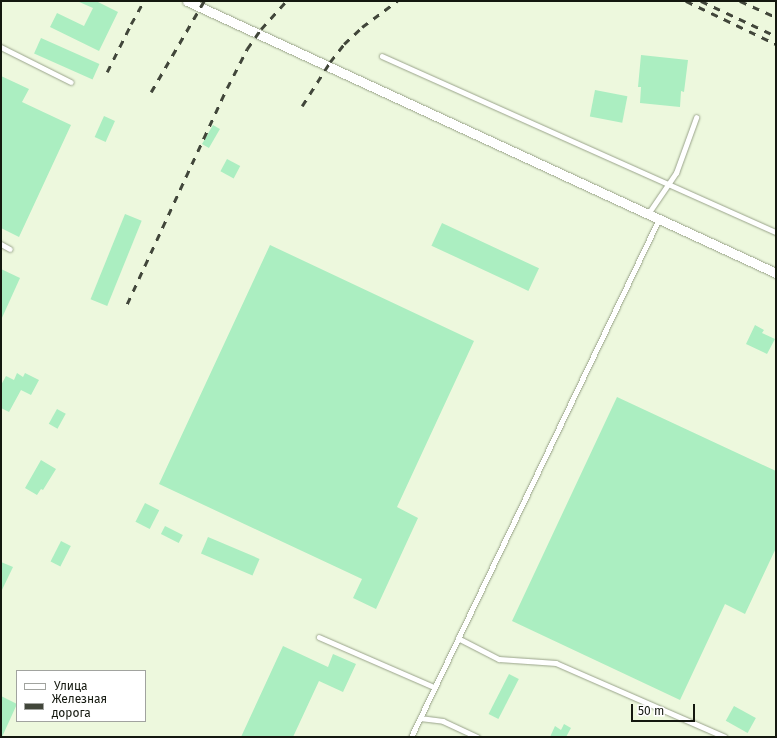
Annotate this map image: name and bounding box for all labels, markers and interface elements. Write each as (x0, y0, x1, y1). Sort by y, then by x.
legend (16, 670, 146, 722)
text: Улица (54, 679, 88, 693)
text: Железная дорога (52, 692, 107, 720)
scale bar (633, 696, 697, 722)
text: 50 m (638, 704, 664, 718)

